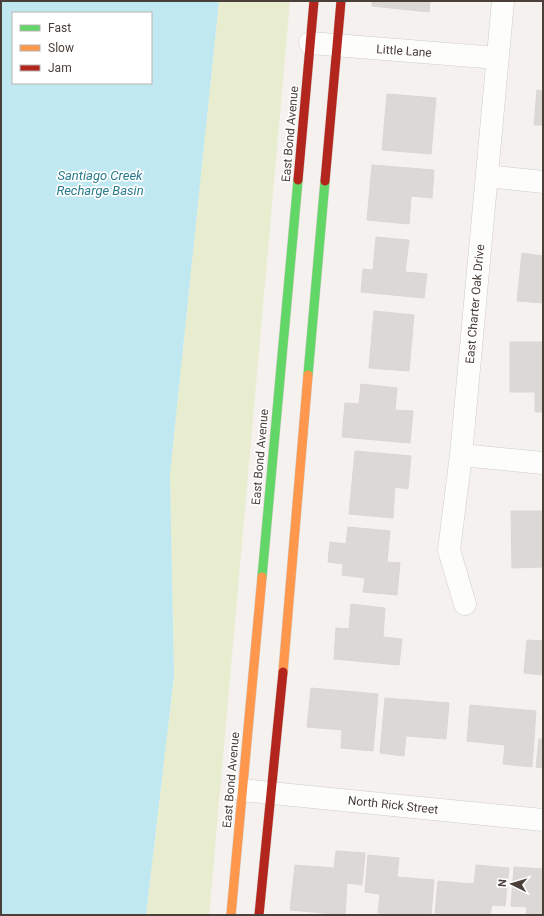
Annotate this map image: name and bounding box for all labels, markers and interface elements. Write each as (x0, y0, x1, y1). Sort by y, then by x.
legend (12, 12, 152, 84)
text: Fast (48, 21, 71, 35)
text: Slow (48, 41, 74, 55)
street label: Little Lane (376, 42, 432, 60)
text: Jam (48, 61, 72, 75)
street label: East Bond Avenue (279, 85, 301, 183)
water label: Santiago Creek Recharge Basin (56, 168, 144, 198)
street label: East Charter Oak Drive (463, 244, 487, 364)
street label: East Bond Avenue (249, 408, 271, 506)
street label: East Bond Avenue (220, 731, 242, 829)
street label: North Rick Street (347, 793, 439, 817)
north arrow (492, 864, 532, 904)
text: N (496, 879, 509, 888)

